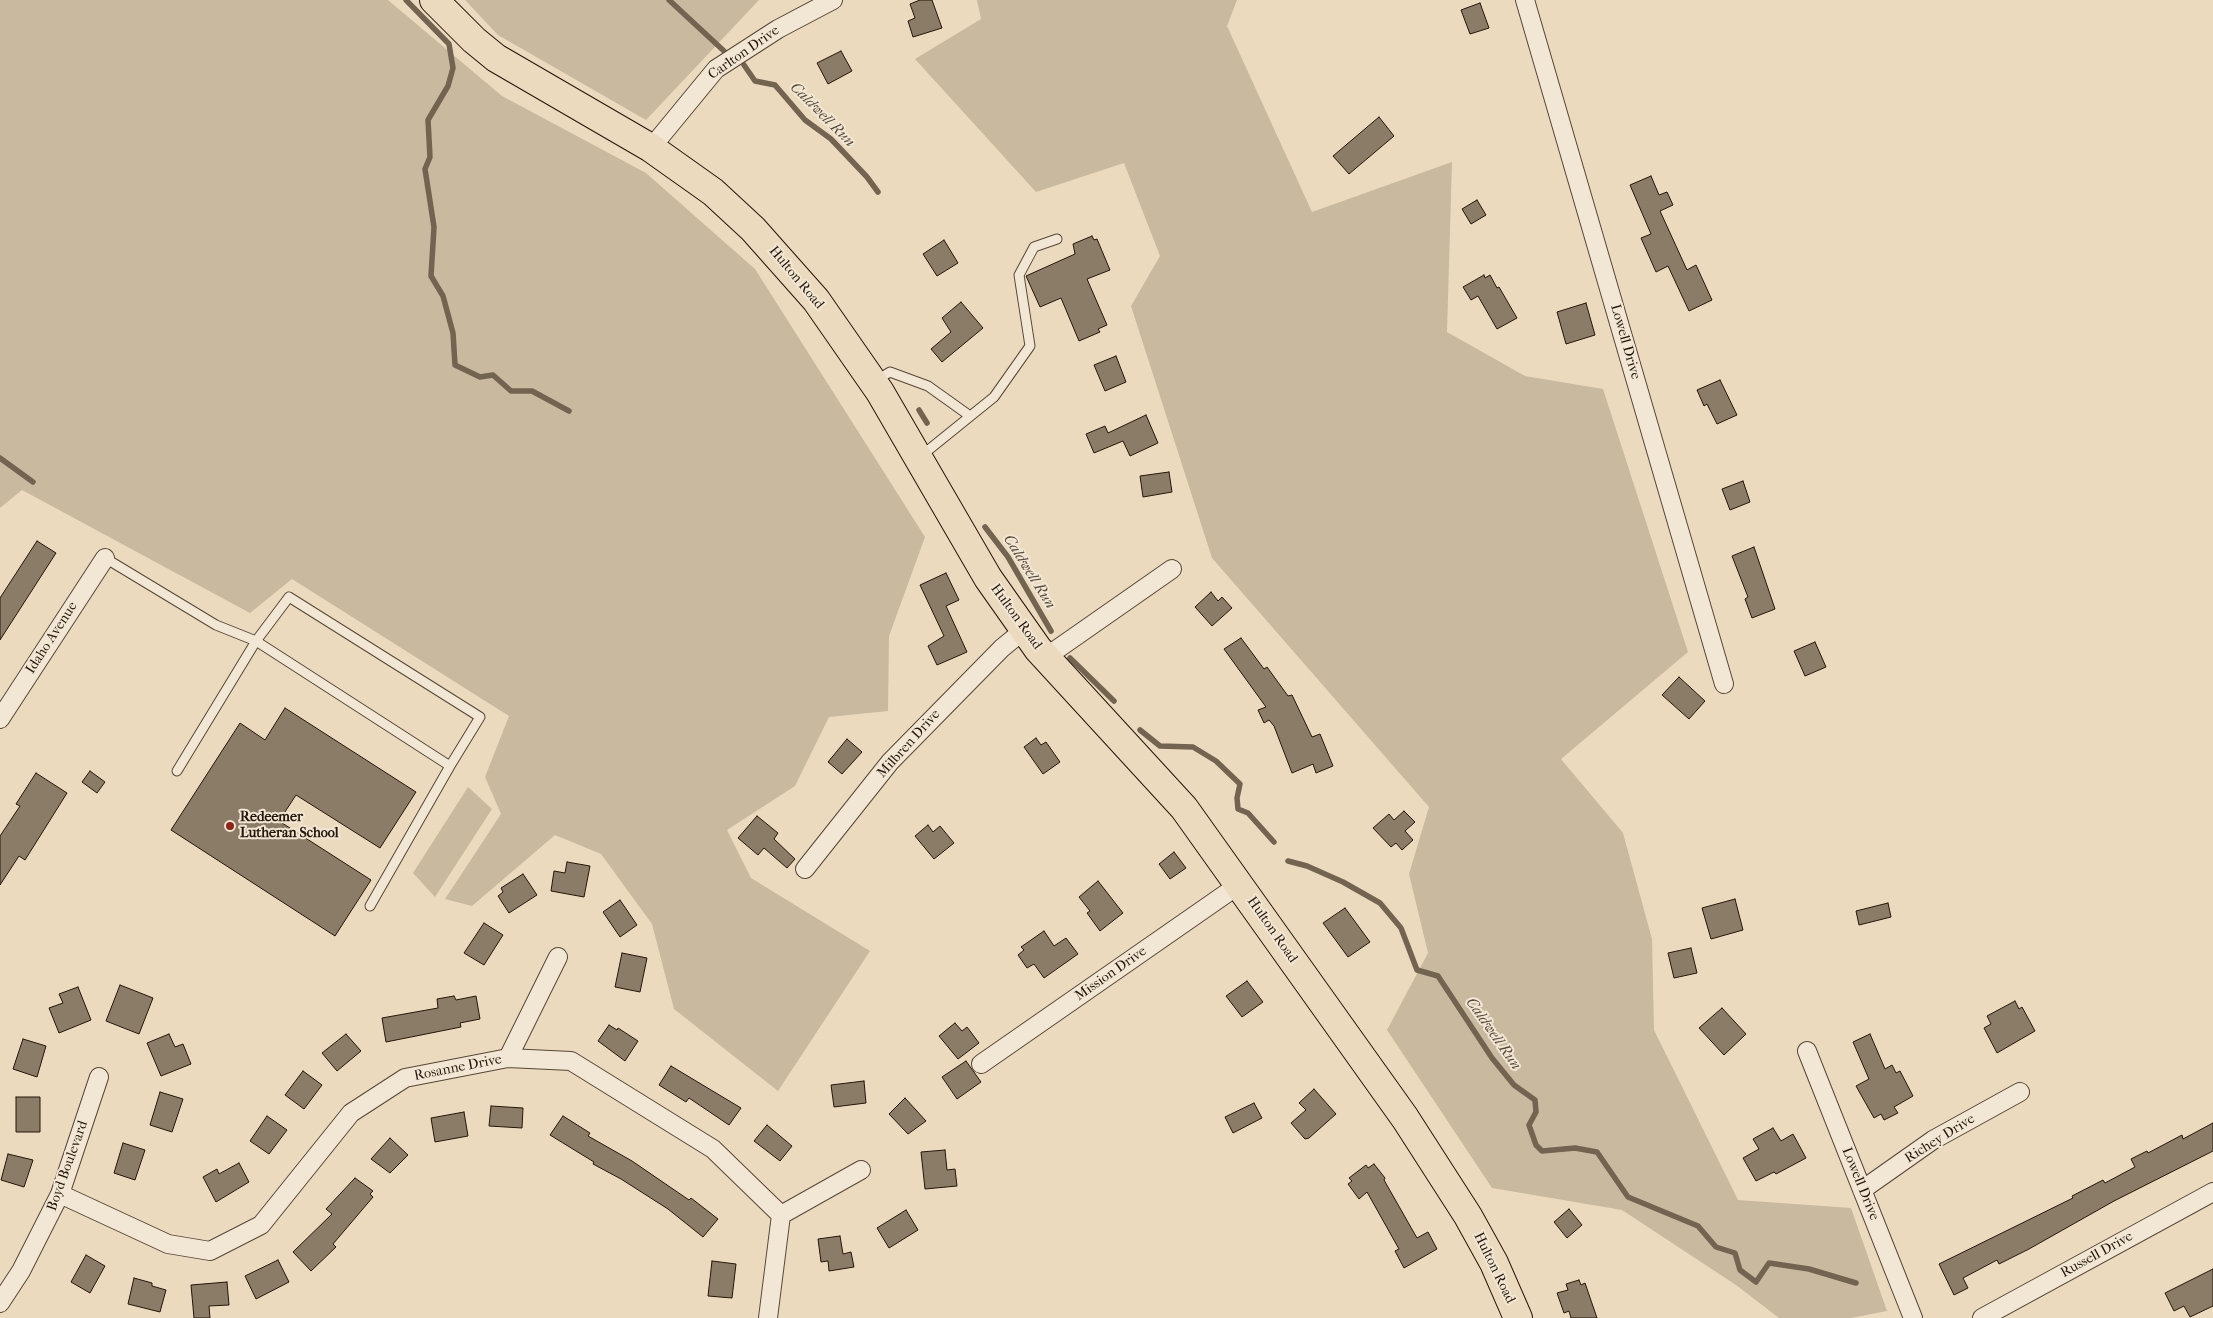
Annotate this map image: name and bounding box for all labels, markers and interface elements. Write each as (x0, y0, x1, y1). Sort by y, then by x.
street label: Carlton Drive (705, 22, 783, 84)
water label: Caldwell Run (786, 79, 858, 151)
street label: Hulton Road (765, 243, 827, 313)
street label: Lowell Drive (1606, 303, 1644, 381)
water label: Caldwell Run (999, 532, 1059, 612)
street label: Hulton Road (987, 581, 1045, 653)
street label: Idaho Avenue (22, 599, 82, 677)
street label: Milbren Drive (874, 706, 944, 782)
place label: Redeemer Lutheran School (240, 810, 339, 842)
marker: Redeemer Lutheran School (224, 820, 236, 832)
street label: Hulton Road (1243, 894, 1301, 966)
street label: Mission Drive (1072, 943, 1150, 1005)
water label: Caldwell Run (1462, 994, 1524, 1074)
street label: Rosanne Drive (413, 1051, 503, 1085)
street label: Richey Drive (1902, 1111, 1978, 1167)
street label: Boyd Boulevard (44, 1119, 92, 1213)
street label: Lowell Drive (1838, 1145, 1882, 1223)
street label: Russell Drive (2058, 1228, 2136, 1282)
street label: Hulton Road (1470, 1230, 1518, 1306)

